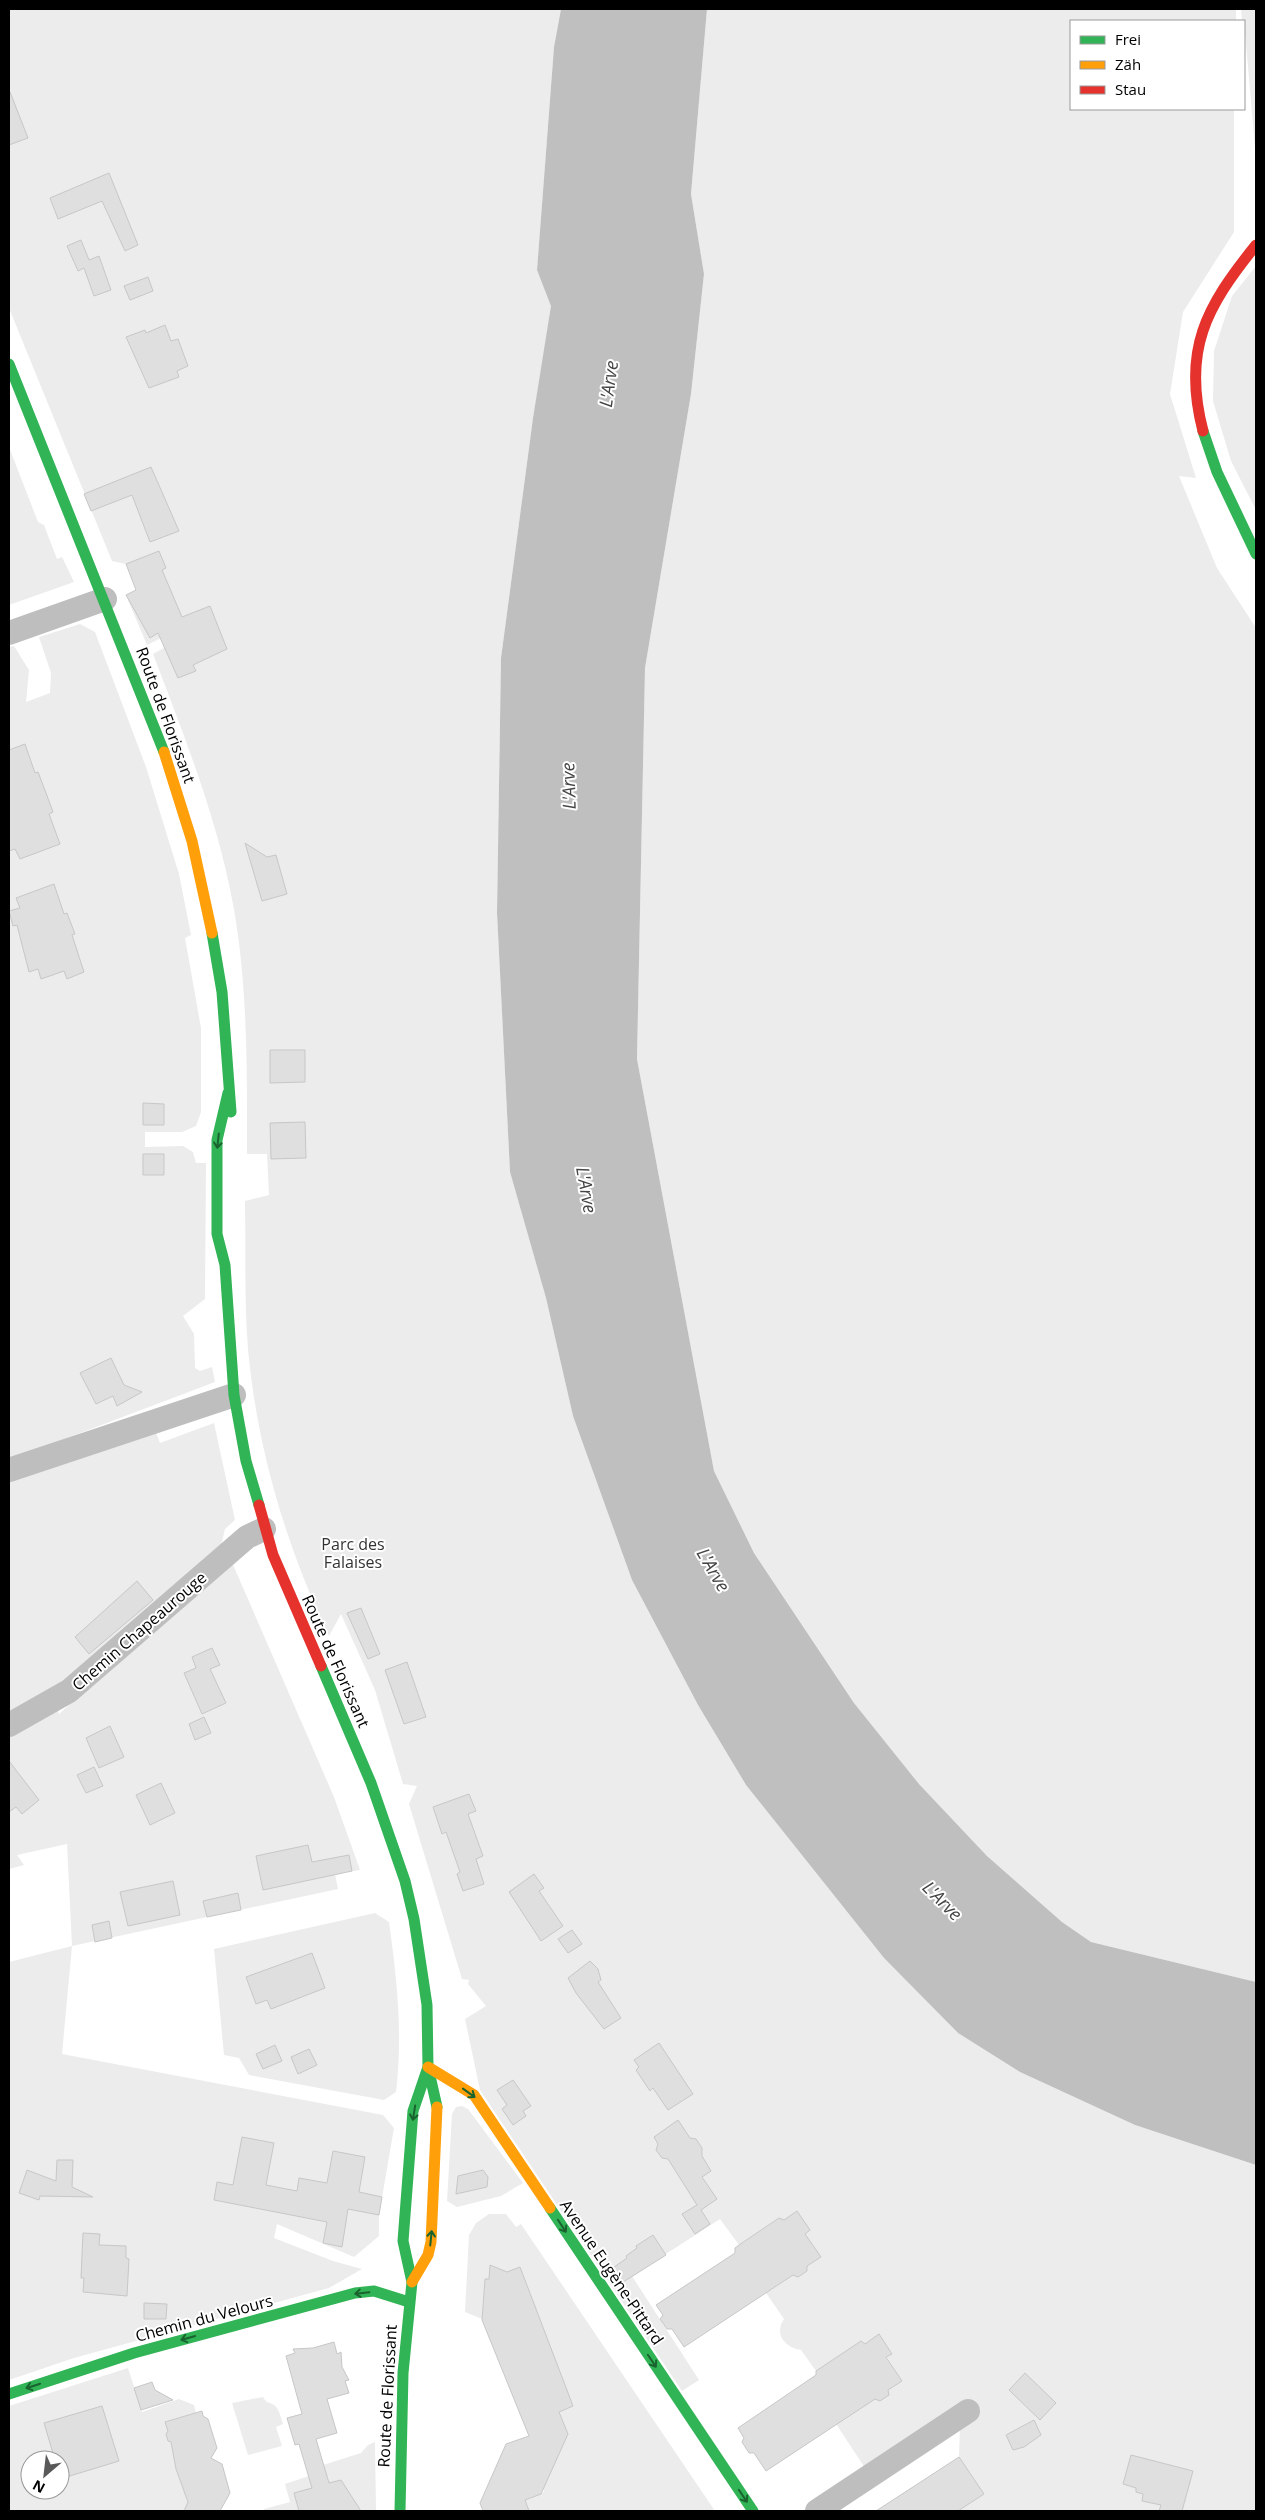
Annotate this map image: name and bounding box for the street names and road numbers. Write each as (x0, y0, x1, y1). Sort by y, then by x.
street label: Route de Florissant (131, 644, 201, 786)
street label: Chemin Chapeaurouge (67, 1566, 211, 1696)
street label: Route de Florissant (297, 1591, 375, 1731)
street label: Avenue Eugène-Pittard (555, 2195, 669, 2349)
street label: Chemin du Velours (133, 2289, 275, 2347)
street label: Route de Florissant (372, 2324, 402, 2468)

